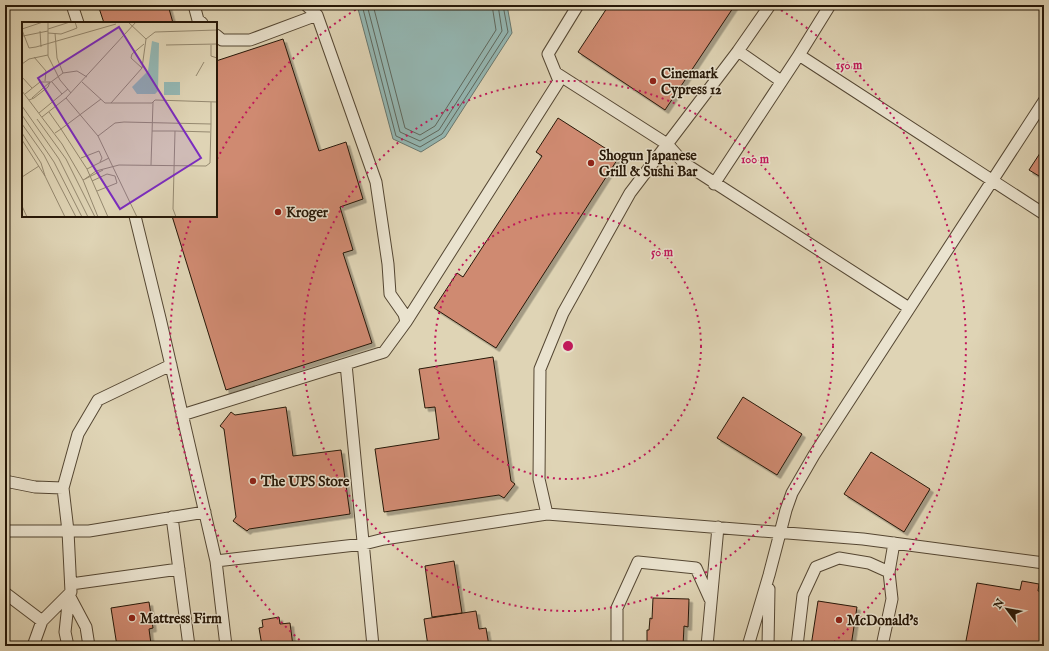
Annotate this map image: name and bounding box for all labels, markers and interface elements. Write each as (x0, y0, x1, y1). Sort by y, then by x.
inset map (22, 22, 217, 217)
text: 150 m (836, 58, 863, 73)
place label: Cinemark Cypress 12 (661, 65, 722, 99)
marker: Cinemark Cypress 12 (648, 76, 658, 86)
place label: Shogun Japanese Grill & Sushi Bar (599, 147, 698, 181)
text: 100 m (741, 152, 770, 167)
marker: Shogun Japanese Grill & Sushi Bar (586, 158, 596, 168)
place label: Kroger (286, 204, 329, 222)
marker: Kroger (273, 207, 283, 217)
text: 50 m (651, 245, 674, 260)
centre of rings (561, 339, 575, 353)
place label: The UPS Store (260, 473, 350, 491)
marker: The UPS Store (248, 476, 258, 486)
north arrow (987, 589, 1027, 629)
text: N (990, 596, 1008, 613)
place label: Mattress Firm (140, 610, 222, 628)
place label: McDonald's (847, 612, 918, 630)
marker: Mattress Firm (127, 613, 137, 623)
marker: McDonald's (834, 615, 844, 625)

